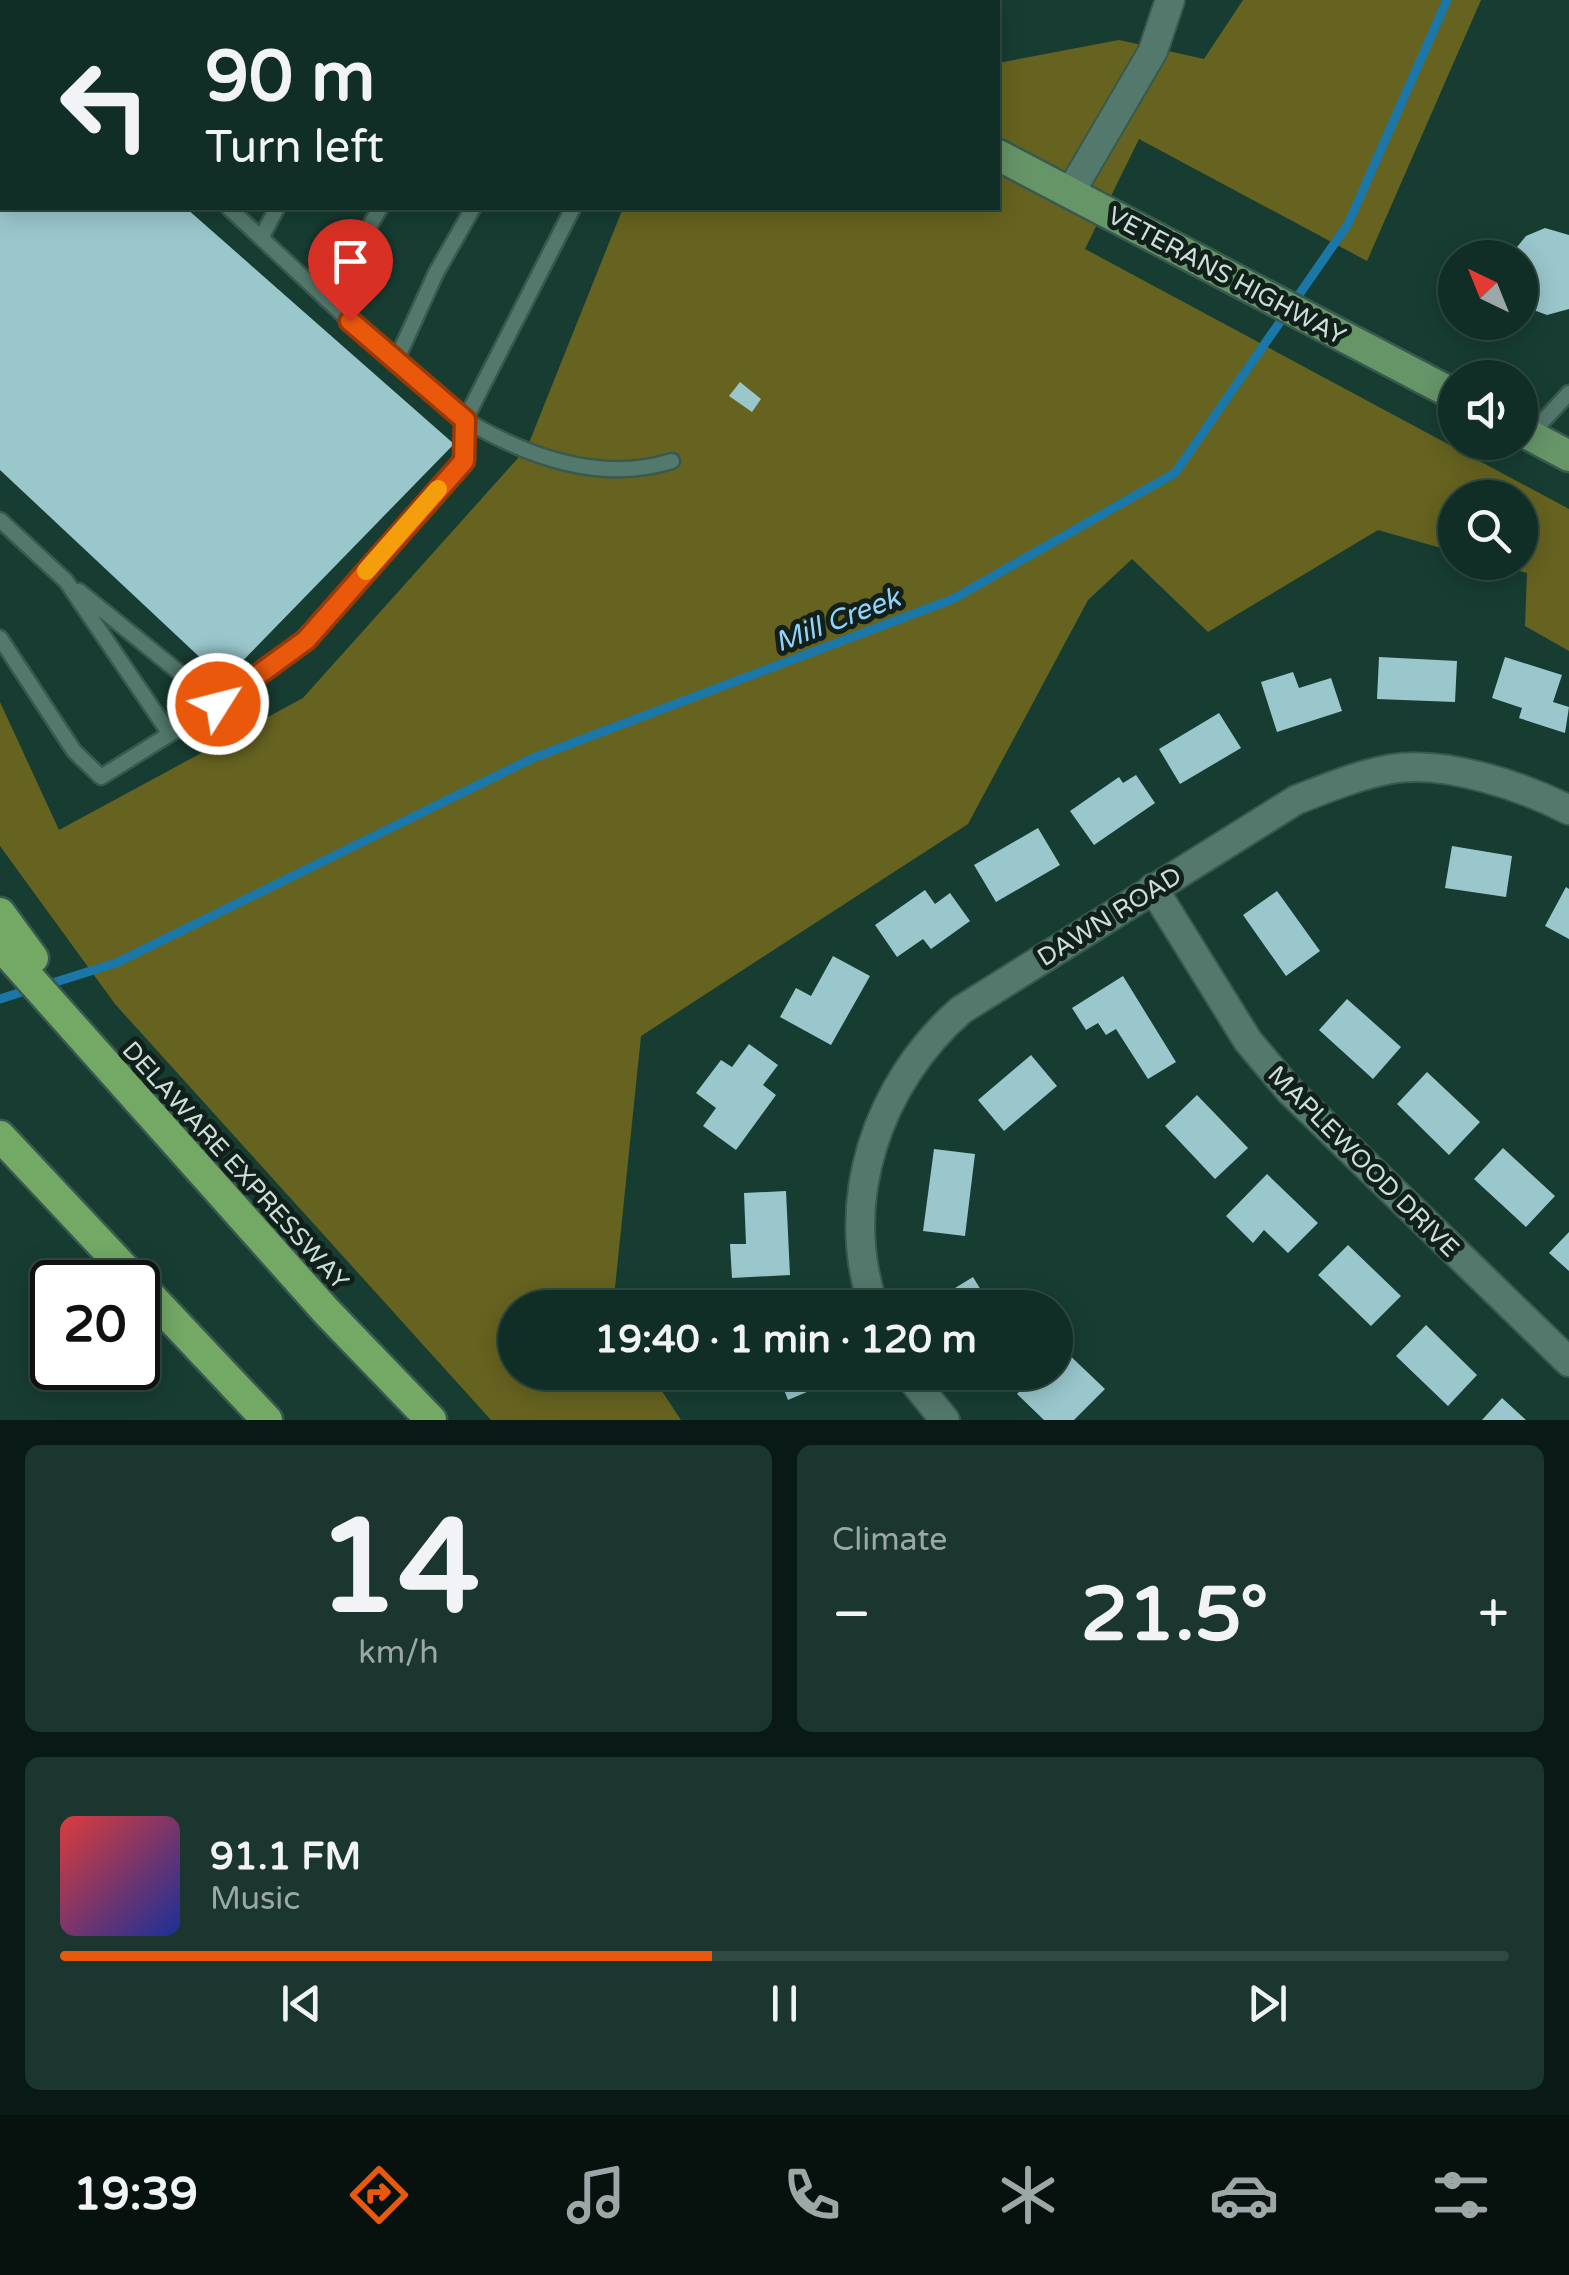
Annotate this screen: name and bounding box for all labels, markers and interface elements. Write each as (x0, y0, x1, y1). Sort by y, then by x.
text: 90 m (205, 36, 375, 120)
icon: left (40, 40, 170, 170)
text: Turn left (205, 121, 384, 175)
street label: VETERANS HIGHWAY (1102, 200, 1351, 351)
pin (308, 219, 393, 322)
icon: arrive (323, 234, 378, 289)
north arrow (1438, 240, 1538, 340)
map controls (1438, 240, 1538, 580)
button: sound (1438, 360, 1538, 460)
button: search (1438, 480, 1538, 580)
water label: Mill Creek (770, 580, 906, 659)
position arrow (166, 652, 270, 756)
street label: DAWN ROAD (1032, 861, 1187, 973)
street label: DELAWARE EXPRESSWAY (116, 1035, 355, 1296)
street label: MAPLEWOOD DRIVE (1261, 1060, 1465, 1264)
speed limit sign: 20 (30, 1260, 160, 1390)
text: 19:40 · 1 min · 120 m (594, 1317, 977, 1363)
text: 14 (317, 1491, 480, 1647)
text: Climate (832, 1521, 947, 1559)
text: 21.5° (1081, 1570, 1268, 1660)
text: − (832, 1582, 871, 1648)
text: + (1478, 1582, 1509, 1648)
text: km/h (358, 1634, 439, 1672)
text: 91.1 FM (210, 1834, 361, 1880)
text: Music (210, 1880, 300, 1918)
icon: previous (274, 1976, 329, 2031)
icon: pause (757, 1976, 812, 2031)
icon: next (1240, 1976, 1295, 2031)
icon: directions (344, 2160, 414, 2230)
icon: music (561, 2160, 631, 2230)
icon: phone (777, 2160, 847, 2230)
icon: climate (993, 2160, 1063, 2230)
icon: car (1209, 2160, 1279, 2230)
icon: filters (1426, 2160, 1496, 2230)
text: 19:39 (73, 2168, 198, 2222)

